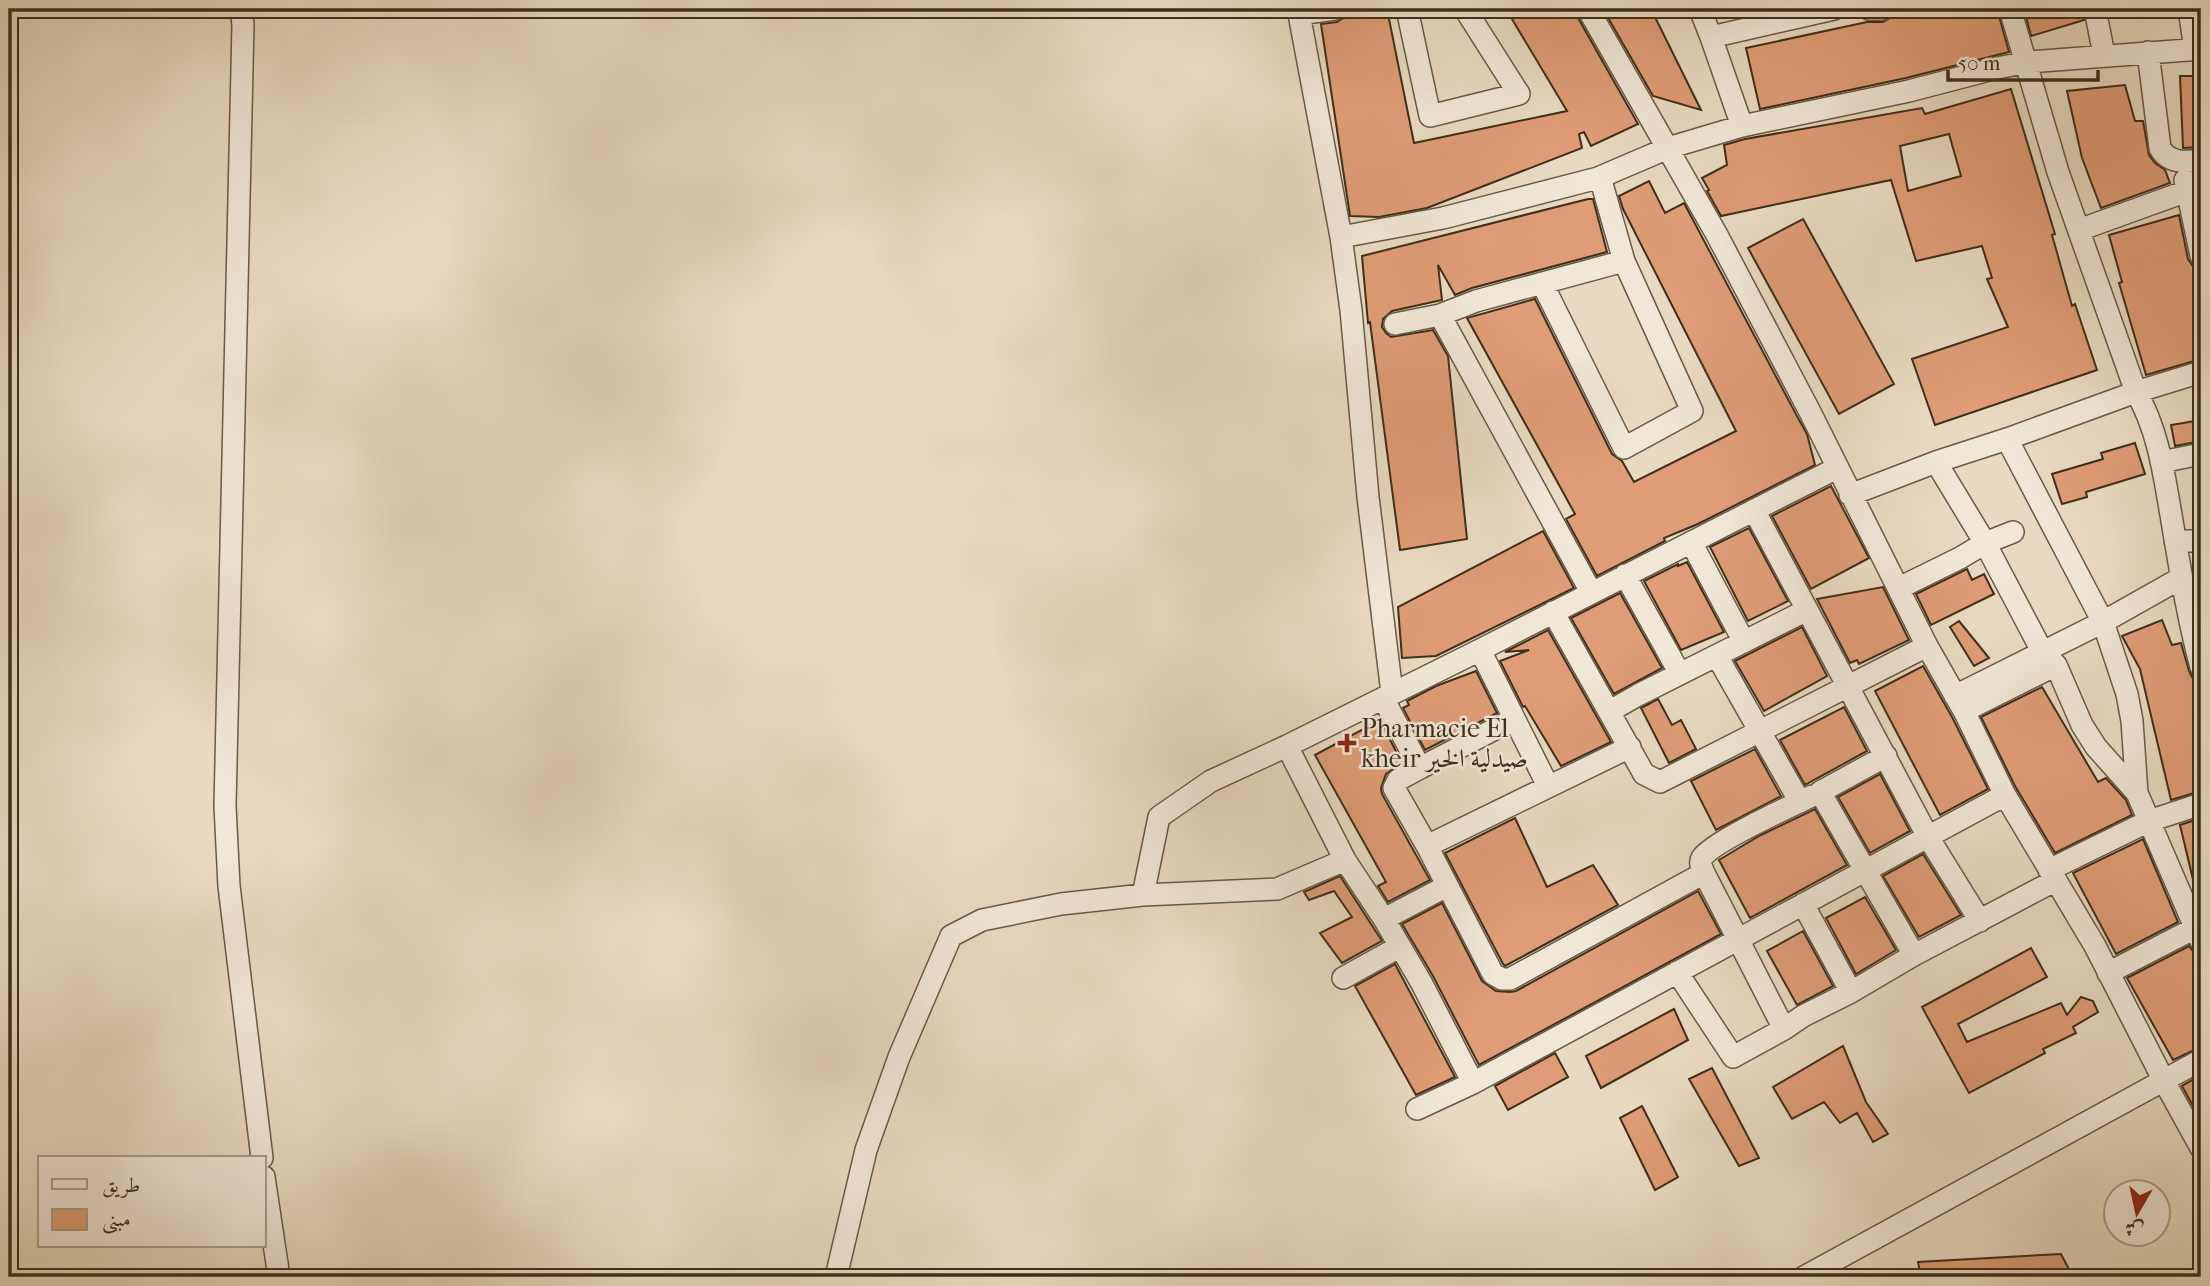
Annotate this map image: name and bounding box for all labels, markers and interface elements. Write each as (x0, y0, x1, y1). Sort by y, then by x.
scale bar (1948, 38, 2098, 82)
text: 50 m (1958, 51, 2001, 75)
place label: Pharmacie El kheir صيدلية الخير (1361, 713, 1528, 774)
marker: Pharmacie El kheir صيدلية الخير (1339, 735, 1355, 751)
legend (38, 1156, 266, 1248)
text: طريق (102, 1173, 140, 1198)
north arrow (2102, 1178, 2172, 1248)
text: مبنى (102, 1207, 131, 1234)
text: ش (2123, 1216, 2146, 1241)

